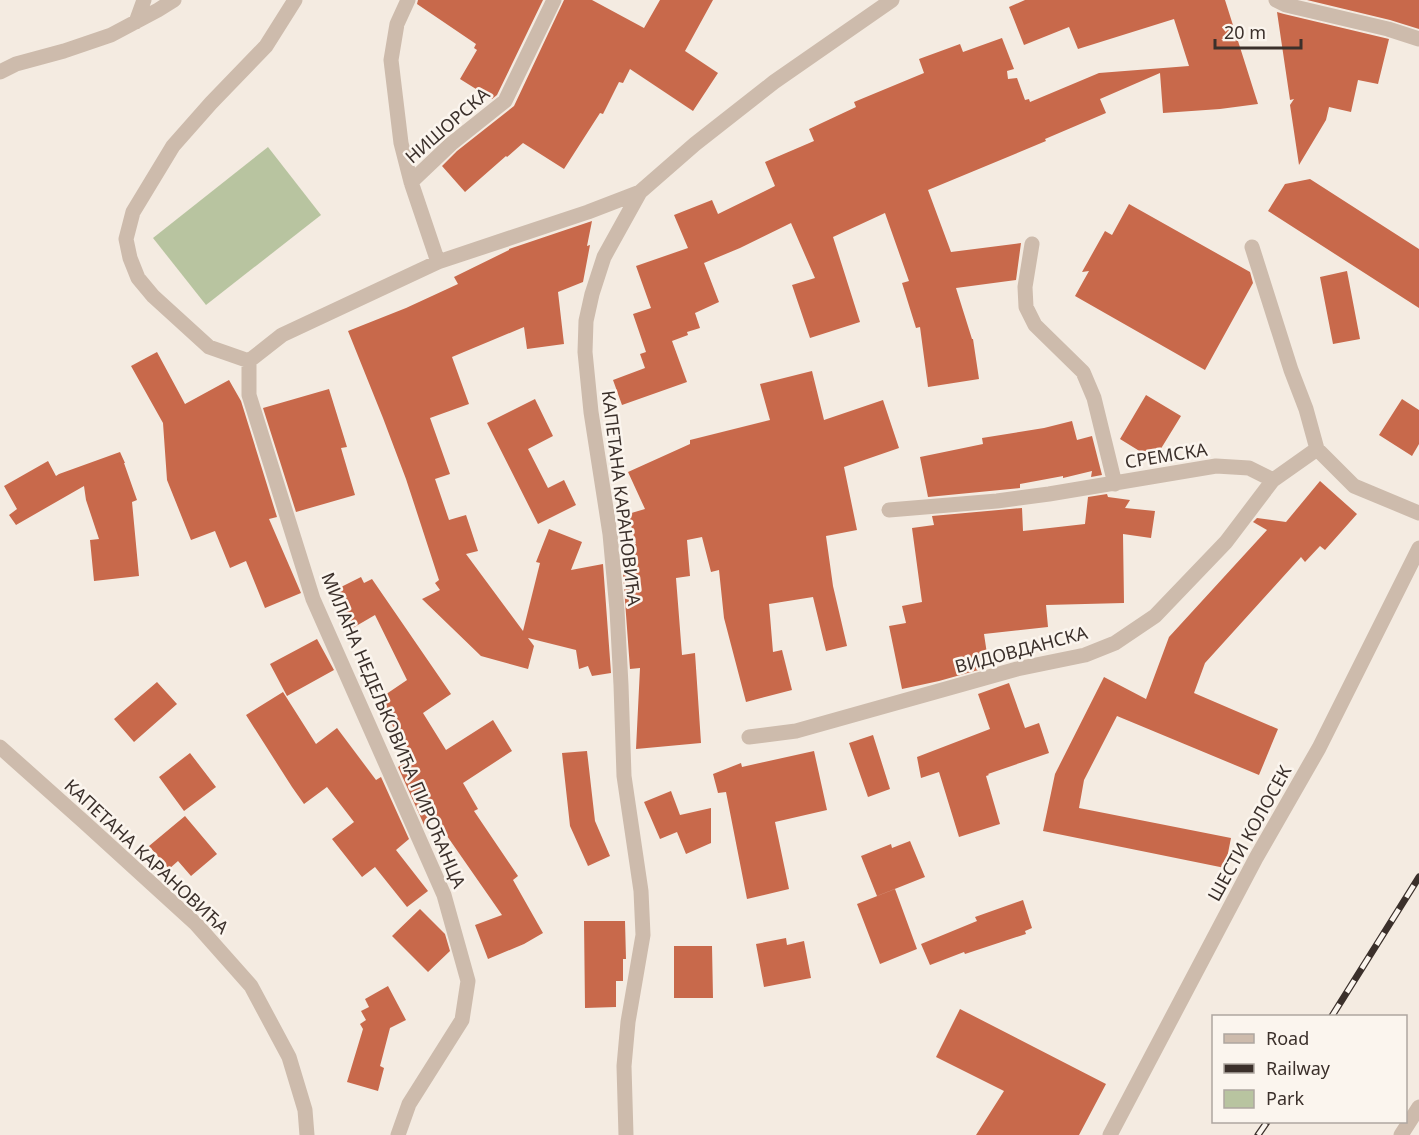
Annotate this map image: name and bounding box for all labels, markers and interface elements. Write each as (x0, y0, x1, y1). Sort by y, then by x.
scale bar (1215, 12, 1300, 50)
text: 20 m (1224, 20, 1266, 44)
street label: НИШОРСКА (400, 81, 495, 168)
street label: КАПЕТАНА КАРАНОВИЋА (597, 389, 647, 607)
street label: СРЕМСКА (1123, 437, 1209, 473)
street label: МИЛАНА НЕДЕЉКОВИЋА ПИРОЋАНЦА (316, 569, 472, 892)
street label: ВИДОВДАНСКА (952, 620, 1090, 678)
street label: ШЕСТИ КОЛОСЕК (1202, 760, 1297, 905)
street label: КАПЕТАНА КАРАНОВИЋА (60, 773, 235, 939)
legend (1212, 1015, 1407, 1123)
text: Road (1266, 1026, 1309, 1050)
text: Railway (1266, 1056, 1331, 1080)
text: Park (1266, 1086, 1304, 1110)

